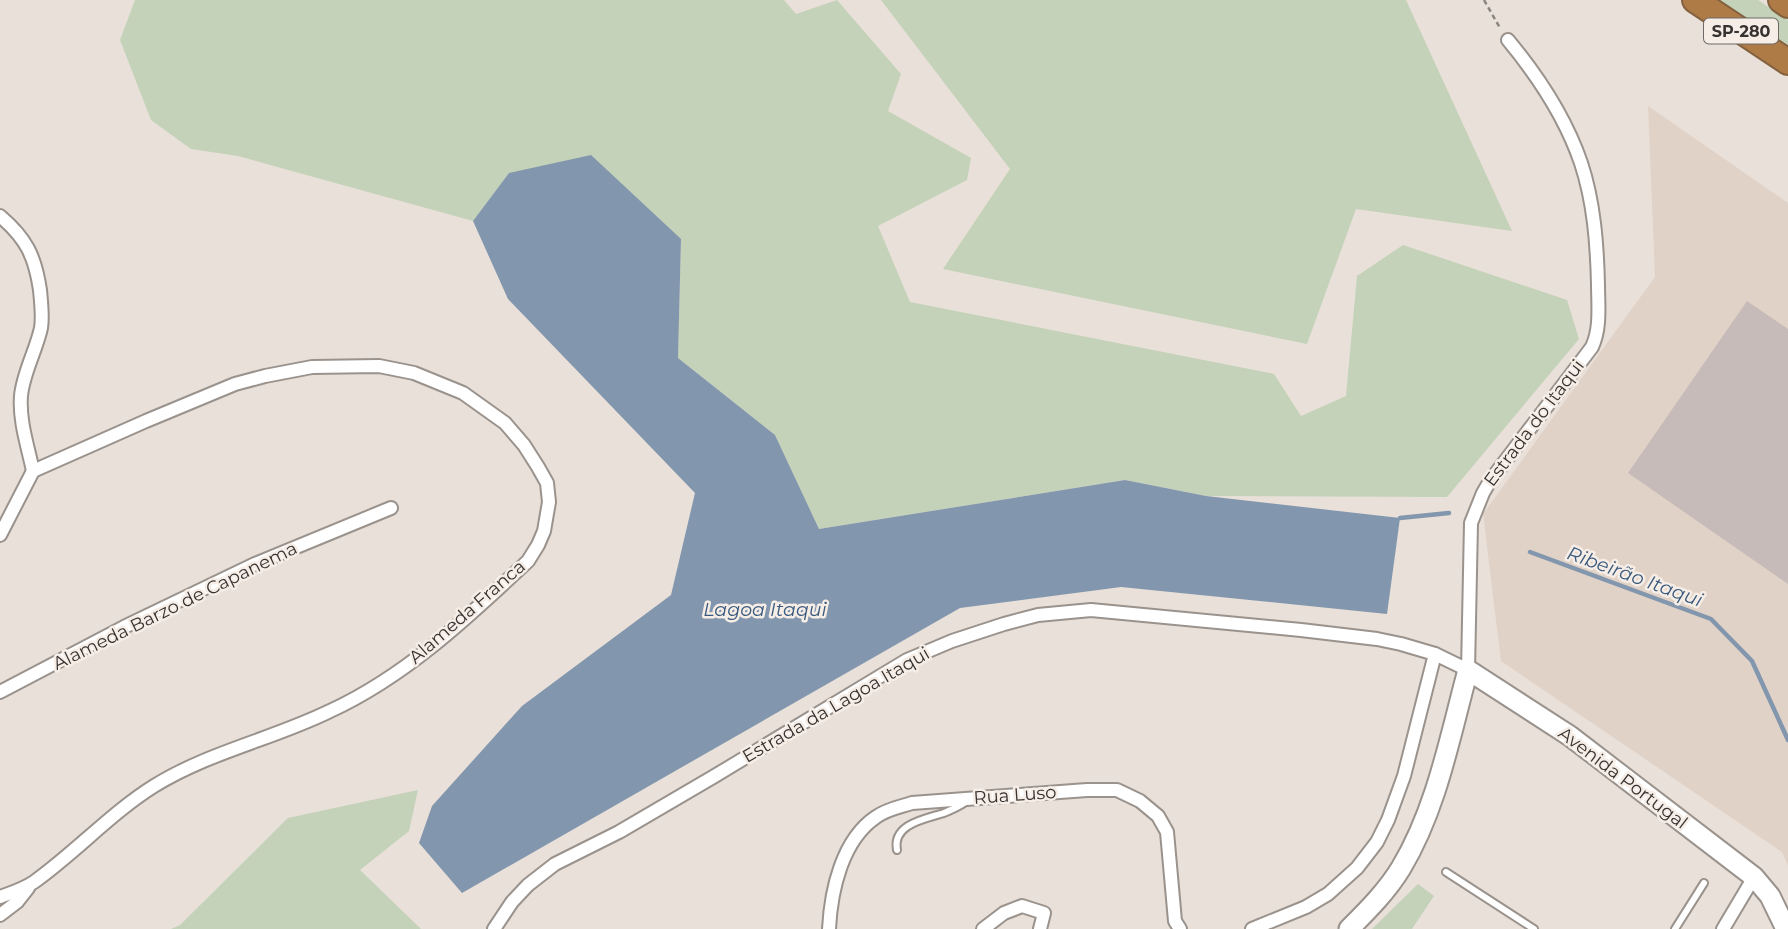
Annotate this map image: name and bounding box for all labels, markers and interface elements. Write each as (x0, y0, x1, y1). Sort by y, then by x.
road number: SP-280 (1704, 19, 1778, 44)
street label: Estrada do Itaqui (1479, 355, 1589, 491)
street label: Alameda Barzo de Capanema (49, 537, 301, 675)
water label: Ribeirão Itaqui (1564, 541, 1706, 612)
street label: Alameda Franca (404, 555, 530, 669)
water label: Lagoa Itaqui (703, 598, 828, 621)
street label: Estrada da Lagoa Itaqui (739, 642, 933, 768)
street label: Avenida Portugal (1554, 722, 1692, 834)
street label: Rua Luso (973, 781, 1057, 809)

